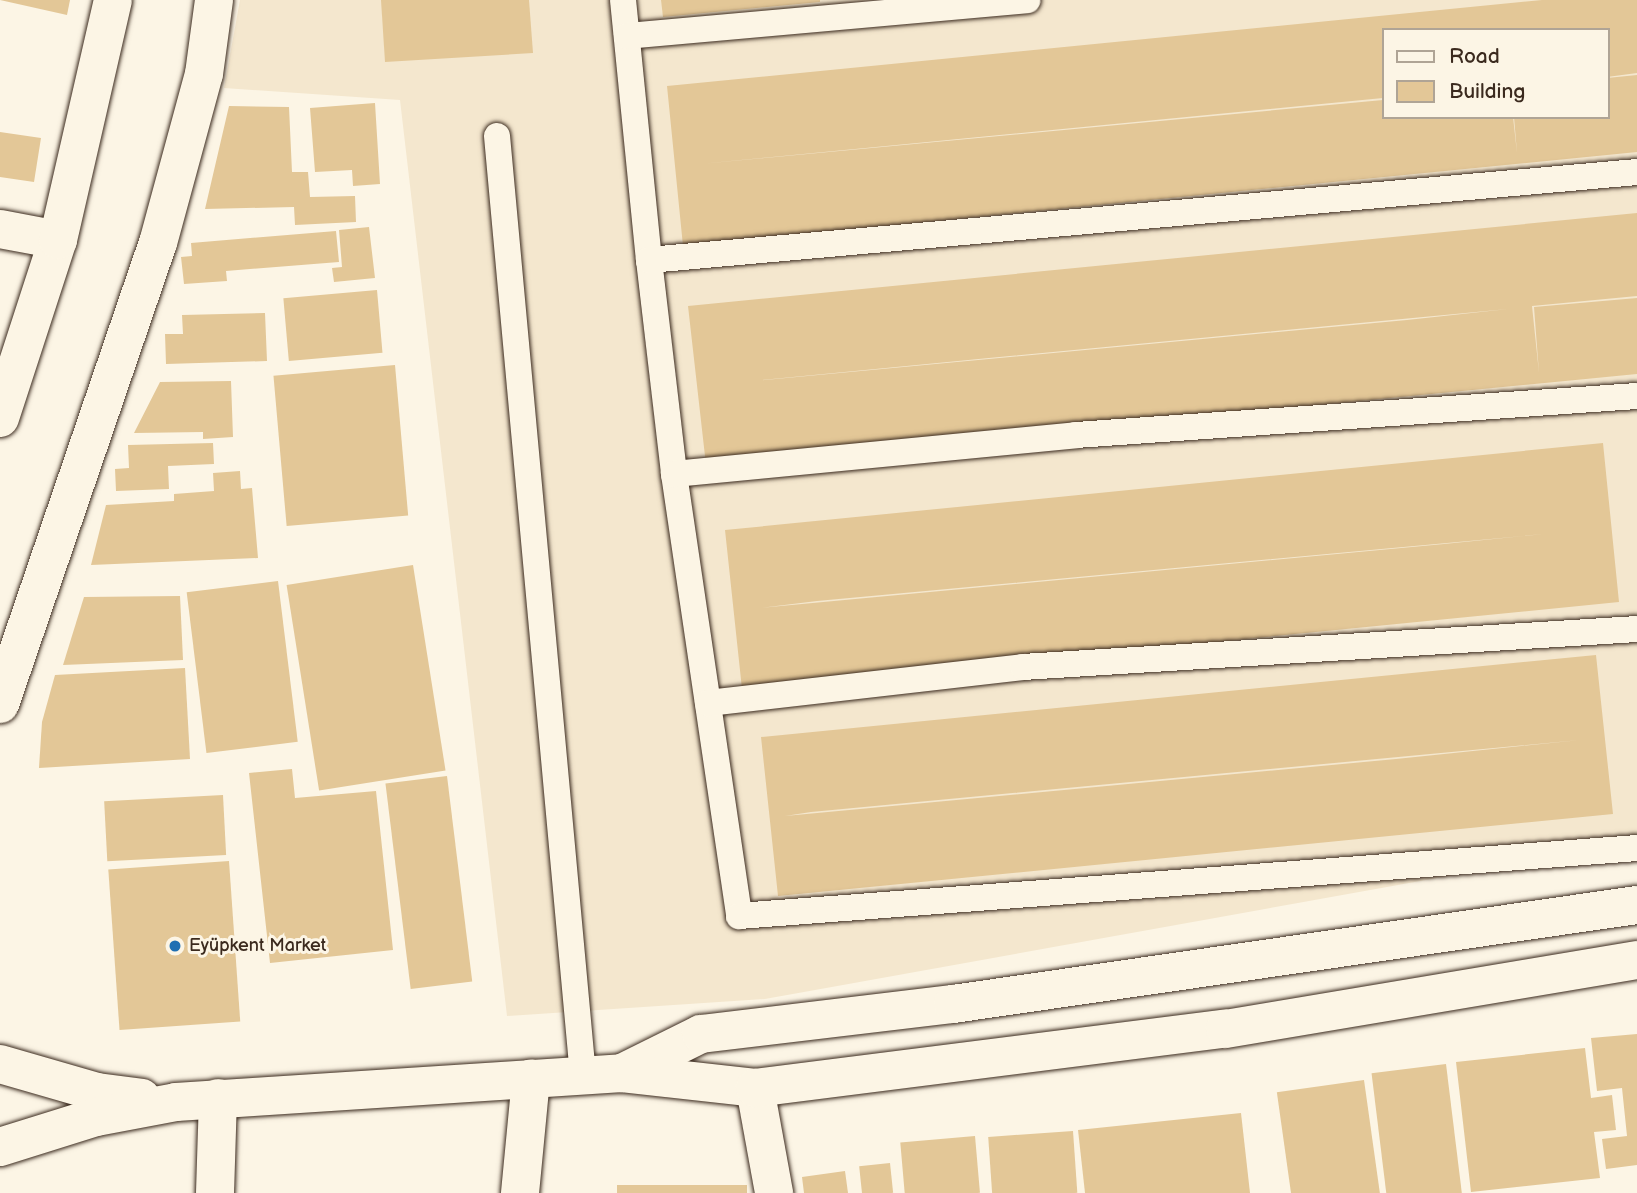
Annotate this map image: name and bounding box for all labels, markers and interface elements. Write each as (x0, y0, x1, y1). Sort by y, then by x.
legend (1382, 28, 1609, 119)
text: Road (1449, 44, 1500, 69)
text: Building (1449, 79, 1525, 104)
place label: Eyüpkent Market (189, 935, 326, 957)
marker: Eyüpkent Market (167, 938, 183, 954)

